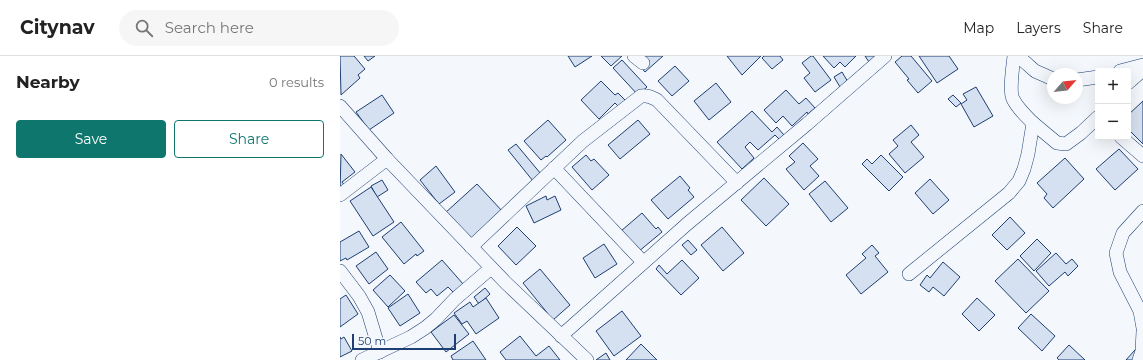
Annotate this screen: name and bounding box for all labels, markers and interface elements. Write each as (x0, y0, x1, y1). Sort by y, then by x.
search box (119, 10, 399, 46)
text: Citynav (20, 16, 95, 39)
icon: search (133, 17, 155, 39)
text: Search here (165, 18, 254, 37)
text: Map (963, 19, 994, 37)
text: Layers (1016, 19, 1061, 37)
text: Share (1083, 19, 1123, 37)
north arrow (1047, 68, 1083, 104)
map controls (1095, 68, 1131, 140)
button: + (1095, 68, 1131, 104)
text: Nearby (16, 72, 80, 92)
text: 0 results (269, 74, 324, 90)
button: − (1095, 104, 1131, 140)
button: Save (16, 120, 166, 158)
button: Share (174, 120, 324, 158)
scale bar (352, 332, 456, 351)
text: 50 m (358, 334, 386, 348)

